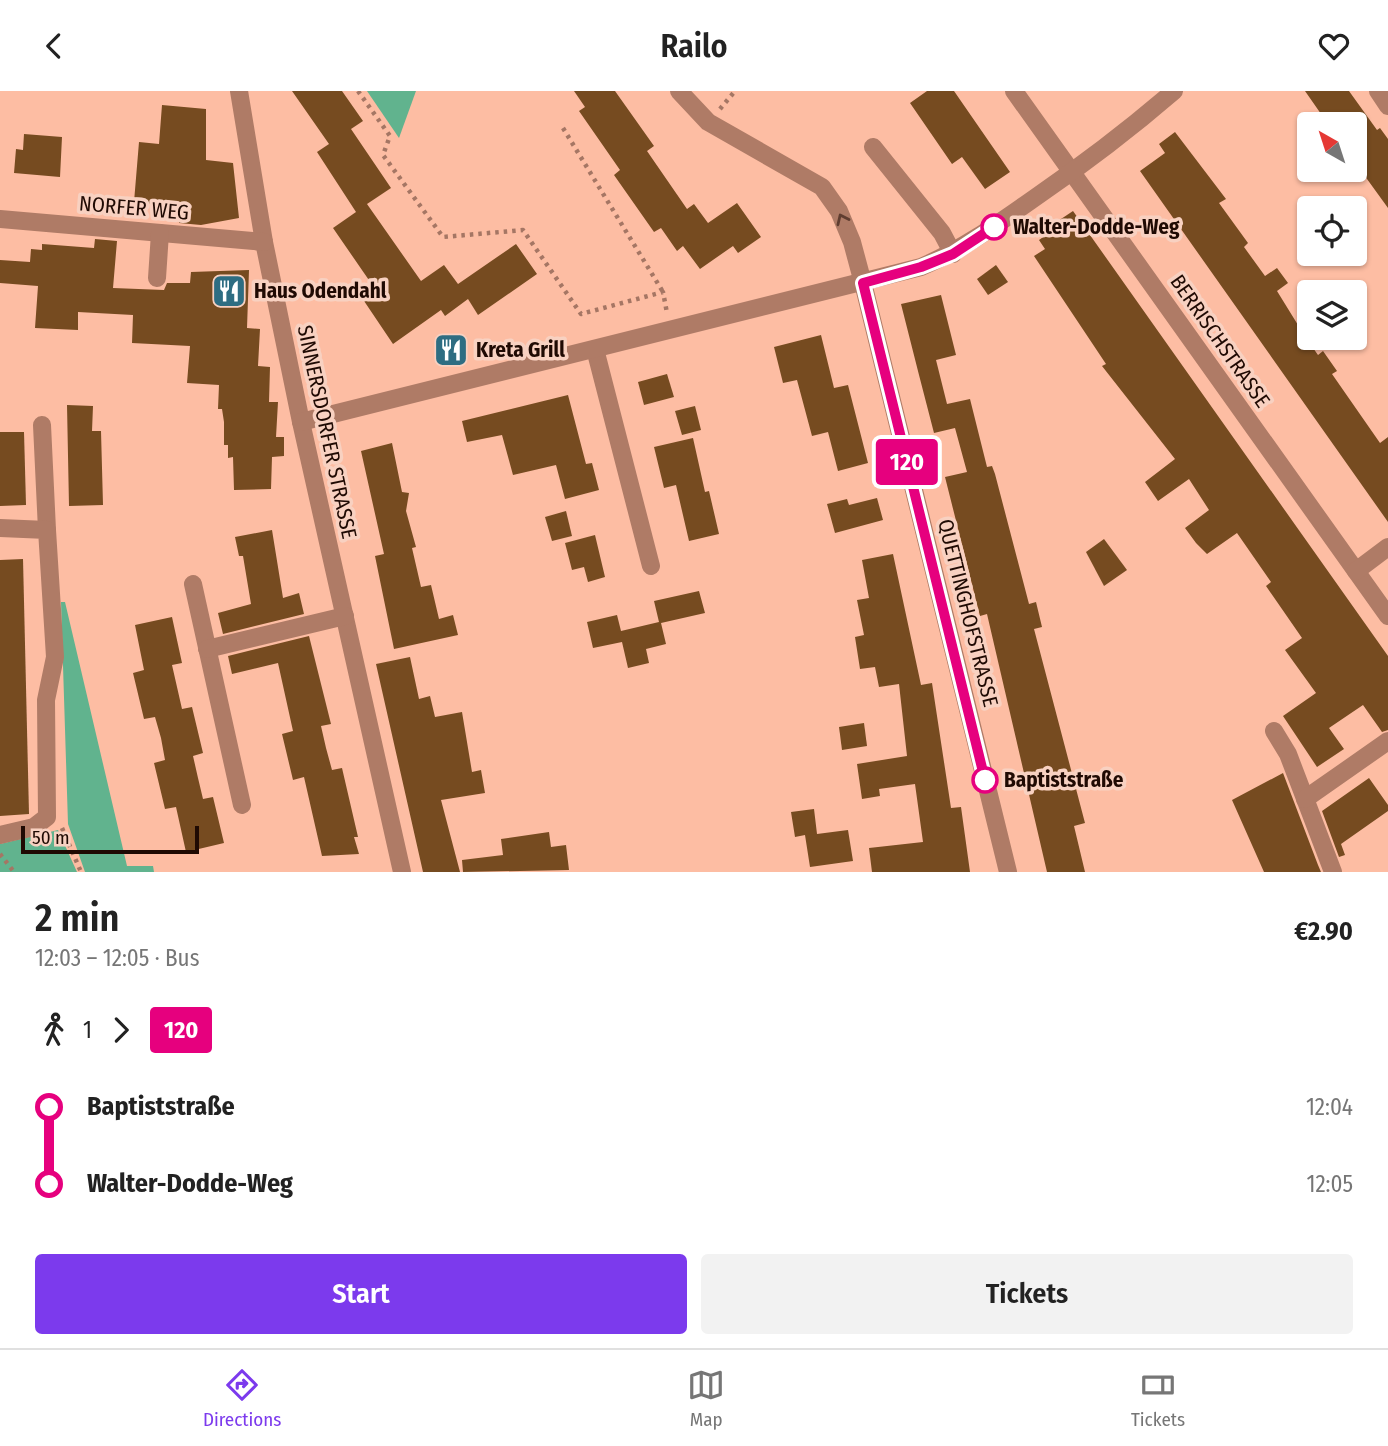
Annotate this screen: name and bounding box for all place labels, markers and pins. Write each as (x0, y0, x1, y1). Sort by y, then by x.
marker: Walter-Dodde-Weg (981, 214, 1007, 240)
place label: Walter-Dodde-Weg (1013, 214, 1180, 240)
restaurant icon: Haus Odendahl (210, 272, 248, 310)
place label: Haus Odendahl (254, 278, 387, 304)
restaurant icon: Kreta Grill (432, 331, 470, 369)
place label: Kreta Grill (476, 337, 565, 363)
marker: Baptiststraße (972, 767, 998, 793)
place label: Baptiststraße (1004, 767, 1124, 793)

